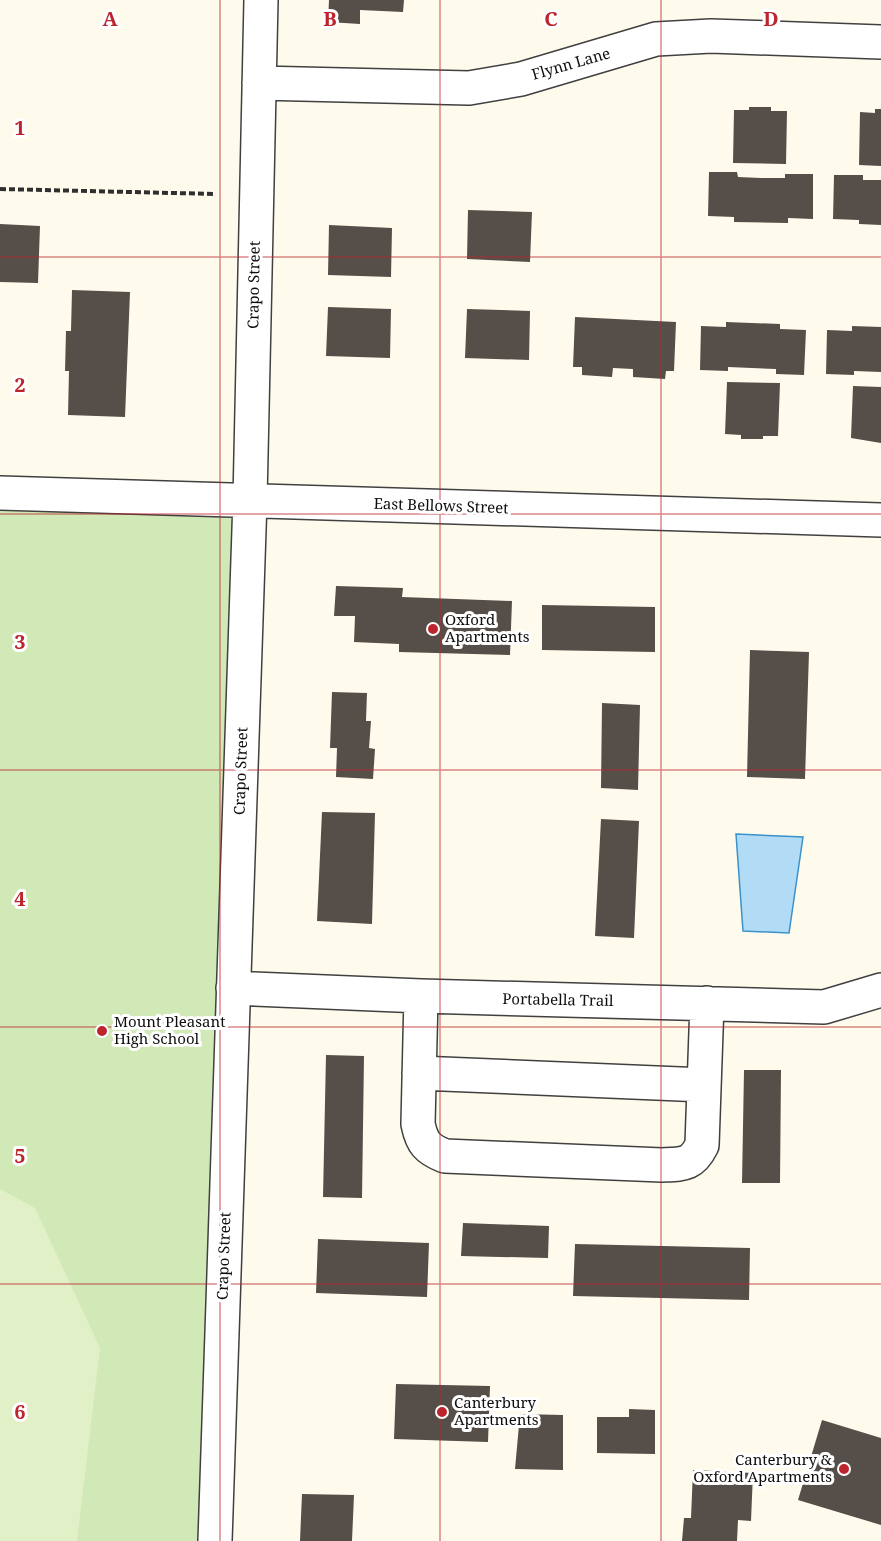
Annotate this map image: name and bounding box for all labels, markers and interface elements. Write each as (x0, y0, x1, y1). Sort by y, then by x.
text: A (102, 5, 118, 32)
text: B (323, 5, 337, 32)
text: C (544, 5, 558, 32)
text: D (763, 5, 779, 32)
street label: Flynn Lane (529, 42, 612, 84)
text: 1 (14, 114, 26, 141)
street label: Crapo Street (242, 241, 264, 329)
text: 2 (14, 371, 26, 398)
street label: East Bellows Street (373, 493, 509, 517)
place label: Oxford Apartments (445, 609, 530, 646)
marker: Oxford Apartments (426, 622, 440, 636)
text: 3 (14, 628, 26, 655)
street label: Crapo Street (228, 727, 252, 815)
text: 4 (14, 885, 26, 912)
street label: Portabella Trail (502, 988, 614, 1010)
place label: Mount Pleasant High School (114, 1011, 225, 1048)
marker: Mount Pleasant High School (95, 1024, 109, 1038)
text: 5 (14, 1142, 26, 1169)
street label: Crapo Street (211, 1212, 235, 1300)
place label: Canterbury Apartments (454, 1392, 539, 1429)
text: 6 (14, 1398, 26, 1425)
marker: Canterbury Apartments (435, 1405, 449, 1419)
place label: Canterbury & Oxford Apartments (693, 1449, 832, 1486)
marker: Canterbury & Oxford Apartments (837, 1462, 851, 1476)

